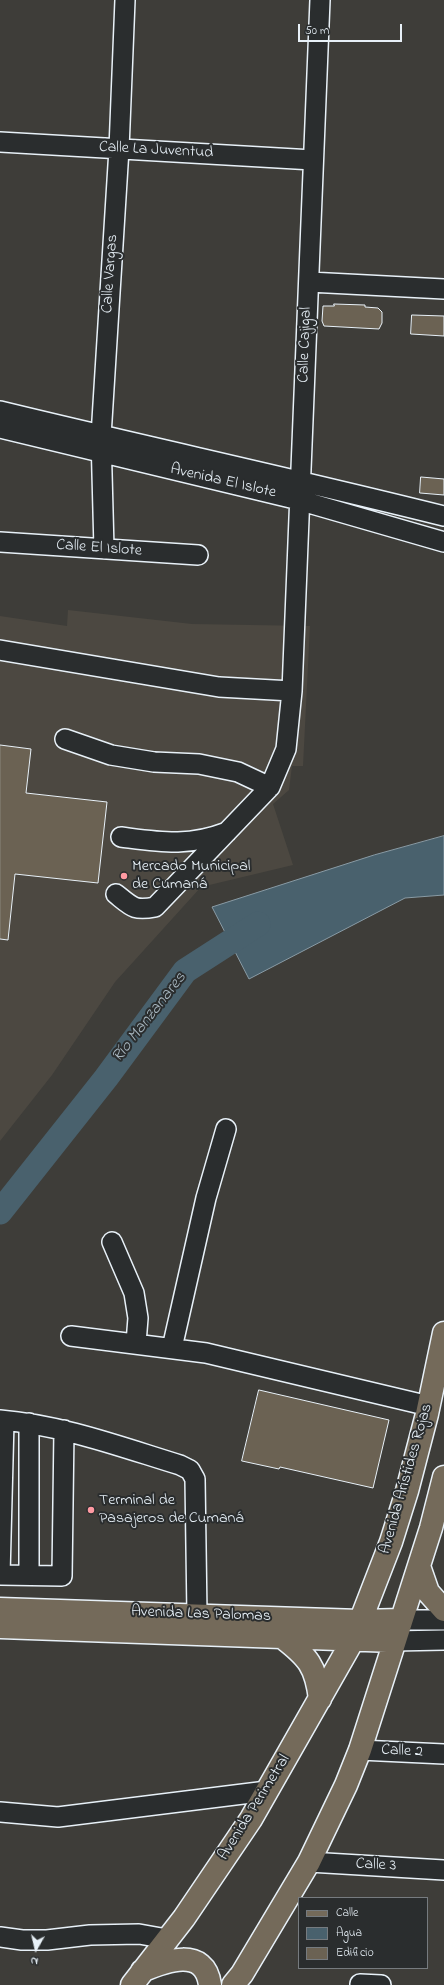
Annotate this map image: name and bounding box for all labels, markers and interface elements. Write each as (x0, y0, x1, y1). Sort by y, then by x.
scale bar (300, 16, 404, 42)
text: 50 m (305, 22, 329, 40)
street label: Calle La Juventud (98, 138, 214, 164)
street label: Calle Vargas (99, 234, 123, 314)
street label: Calle Cajigal (295, 307, 317, 383)
street label: Avenida El Islote (168, 461, 278, 503)
street label: Calle El Islote (56, 536, 142, 562)
place label: Mercado Municipal de Cumaná (132, 857, 250, 895)
marker: Mercado Municipal de Cumaná (119, 871, 129, 881)
water label: Río Manzanares (108, 969, 192, 1067)
street label: Avenida Arístides Rojas (376, 1402, 438, 1556)
place label: Terminal de Pasajeros de Cumaná (99, 1491, 244, 1529)
marker: Terminal de Pasajeros de Cumaná (86, 1505, 96, 1515)
street label: Avenida Las Palomas (131, 1603, 271, 1627)
street label: Calle 2 (381, 1741, 423, 1763)
street label: Avenida Perimetral (215, 1752, 295, 1864)
street label: Calle 3 (355, 1855, 397, 1877)
legend (298, 1897, 428, 1969)
text: Calle (336, 1904, 358, 1922)
text: Agua (336, 1924, 362, 1942)
north arrow (16, 1929, 56, 1969)
text: Edificio (336, 1944, 374, 1962)
text: N (30, 1952, 39, 1969)

